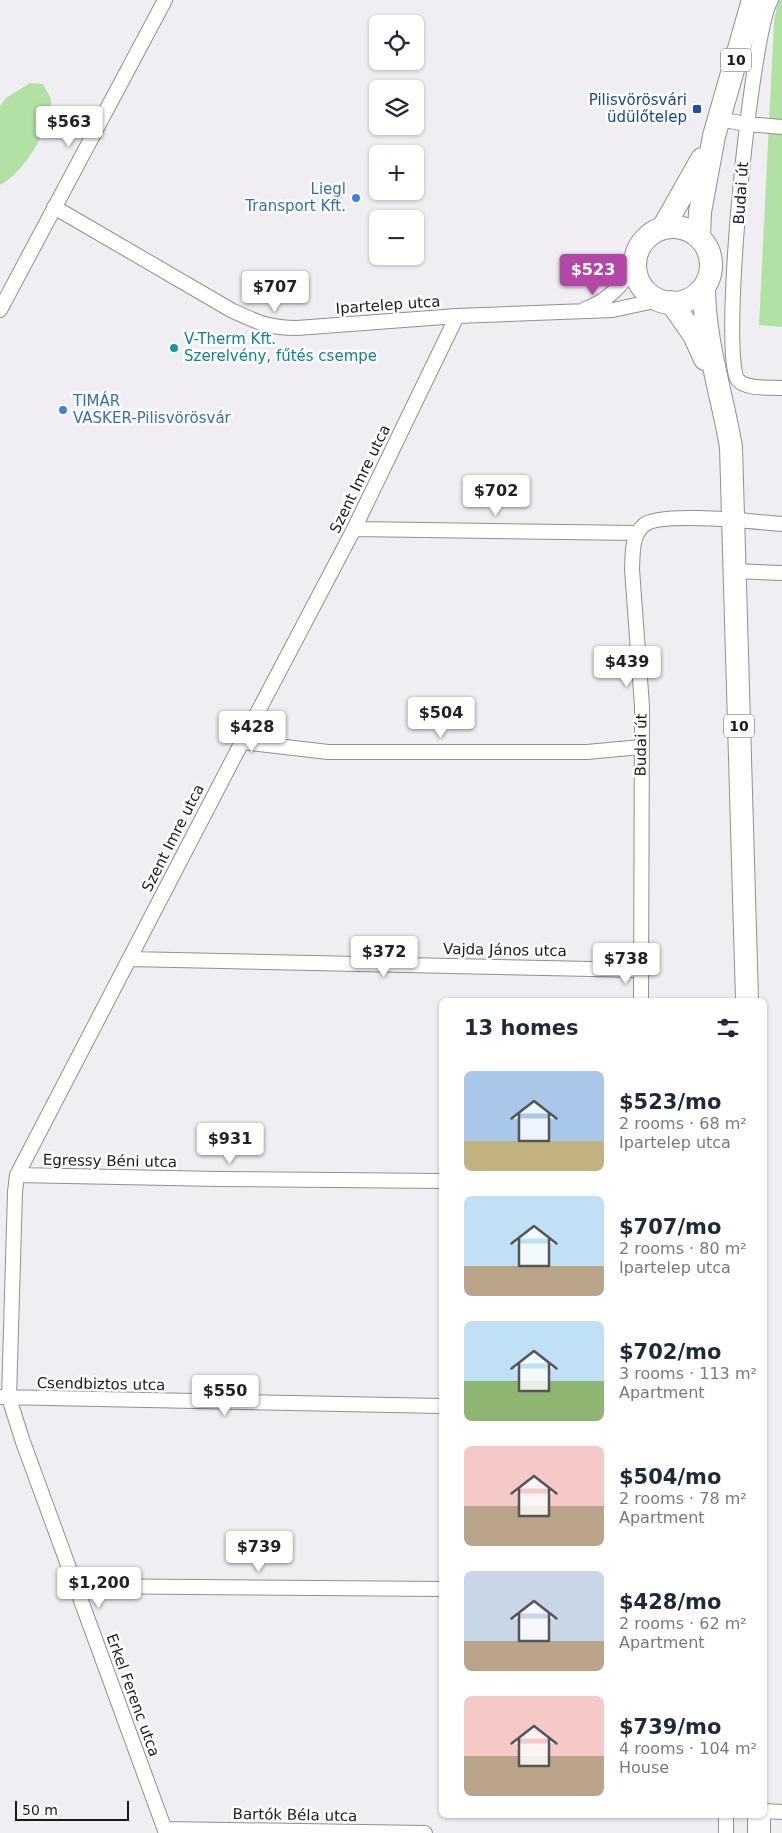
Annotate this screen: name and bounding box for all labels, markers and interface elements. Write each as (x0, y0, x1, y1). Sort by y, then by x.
map controls (369, 15, 424, 265)
button: locate (369, 15, 424, 70)
road number: 10 (721, 48, 751, 72)
button: layers (369, 80, 424, 135)
place label: Pilisvörösvári üdülőtelep (589, 91, 687, 126)
marker: Pilisvörösvári üdülőtelep (691, 103, 703, 115)
pin: $563 (39, 106, 99, 148)
text: $563 (47, 112, 91, 131)
button: + (369, 145, 424, 200)
street label: Budai út (730, 161, 752, 225)
place label: Liegl Transport Kft. (244, 180, 346, 215)
marker: Liegl Transport Kft. (350, 192, 362, 204)
button: − (369, 210, 424, 265)
pin: $523 (563, 254, 623, 296)
text: $523 (571, 260, 615, 279)
pin: $707 (245, 270, 305, 313)
text: $707 (253, 277, 297, 296)
street label: Ipartelep utca (335, 292, 441, 318)
place label: V-Therm Kft. Szerelvény, fűtés csempe (184, 330, 377, 365)
marker: V-Therm Kft. Szerelvény, fűtés csempe (168, 342, 180, 354)
place label: TIMÁR VASKER-Pilisvörösvár (72, 391, 232, 427)
marker: TIMÁR VASKER-Pilisvörösvár (57, 404, 69, 416)
street label: Szent Imre utca (326, 422, 394, 536)
pin: $702 (466, 474, 526, 517)
text: $702 (474, 481, 518, 500)
pin: $439 (597, 646, 657, 688)
text: $439 (605, 652, 649, 671)
pin: $504 (411, 696, 471, 739)
text: $504 (419, 703, 463, 722)
pin: $428 (222, 710, 282, 753)
street label: Budai út (631, 713, 651, 777)
road number: 10 (724, 714, 754, 738)
text: $428 (230, 717, 274, 736)
street label: Szent Imre utca (138, 781, 208, 895)
pin: $372 (354, 936, 414, 978)
street label: Vajda János utca (443, 940, 567, 960)
text: $372 (362, 942, 406, 961)
pin: $738 (596, 942, 656, 985)
text: $738 (604, 949, 648, 968)
icon: filters (714, 1014, 742, 1042)
text: 13 homes (464, 1016, 579, 1040)
text: $523/mo (619, 1090, 721, 1114)
icon: home (504, 1091, 564, 1151)
text: 2 rooms · 68 m² (619, 1114, 747, 1133)
pin: $931 (200, 1122, 260, 1165)
text: $931 (208, 1129, 252, 1148)
text: Ipartelep utca (619, 1133, 731, 1152)
street label: Egressy Béni utca (43, 1151, 177, 1171)
text: $707/mo (619, 1215, 721, 1239)
icon: home (504, 1216, 564, 1276)
text: 2 rooms · 80 m² (619, 1239, 747, 1258)
text: Ipartelep utca (619, 1258, 731, 1277)
text: $702/mo (619, 1340, 721, 1364)
icon: home (504, 1341, 564, 1401)
text: 3 rooms · 113 m² (619, 1364, 757, 1383)
street label: Csendbiztos utca (37, 1374, 165, 1394)
pin: $550 (195, 1374, 255, 1417)
text: $550 (203, 1381, 247, 1400)
text: Apartment (619, 1383, 705, 1402)
text: $504/mo (619, 1465, 721, 1489)
icon: home (504, 1466, 564, 1526)
text: 2 rooms · 78 m² (619, 1489, 747, 1508)
text: Apartment (619, 1508, 705, 1527)
pin: $739 (229, 1530, 289, 1573)
text: $739 (237, 1537, 281, 1556)
pin: $1,200 (58, 1566, 140, 1609)
text: $1,200 (68, 1573, 130, 1592)
text: $428/mo (619, 1590, 721, 1614)
icon: home (504, 1591, 564, 1651)
text: 2 rooms · 62 m² (619, 1614, 747, 1633)
street label: Erkel Ferenc utca (102, 1631, 164, 1759)
text: Apartment (619, 1633, 705, 1652)
text: $739/mo (619, 1715, 721, 1739)
icon: home (504, 1716, 564, 1776)
text: 4 rooms · 104 m² (619, 1739, 757, 1758)
text: House (619, 1758, 669, 1777)
scale bar (15, 1798, 129, 1821)
text: 50 m (22, 1802, 58, 1818)
street label: Bartók Béla utca (233, 1805, 357, 1825)

